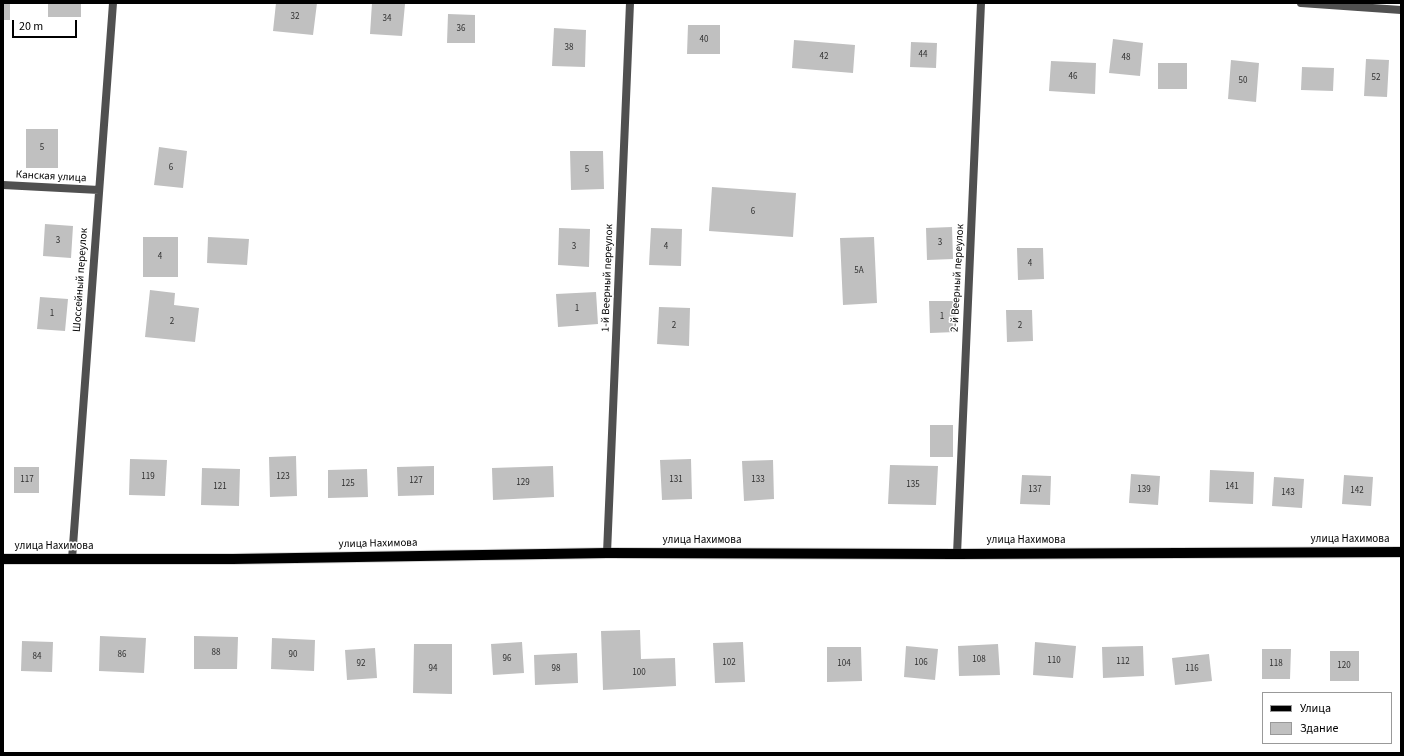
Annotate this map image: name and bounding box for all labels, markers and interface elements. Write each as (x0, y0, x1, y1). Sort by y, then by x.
scale bar (14, 12, 79, 38)
house number: 32 (291, 12, 299, 22)
house number: 34 (383, 14, 391, 24)
text: 20 m (19, 18, 43, 35)
house number: 36 (457, 24, 465, 34)
house number: 40 (700, 35, 708, 45)
house number: 38 (565, 43, 573, 53)
house number: 44 (919, 50, 927, 60)
house number: 42 (820, 52, 828, 62)
house number: 48 (1122, 53, 1130, 63)
house number: 46 (1069, 72, 1077, 82)
house number: 52 (1372, 73, 1380, 83)
house number: 50 (1239, 76, 1247, 86)
house number: 5 (40, 143, 44, 153)
house number: 6 (169, 163, 173, 173)
house number: 5 (585, 165, 589, 175)
street label: Канская улица (15, 169, 87, 185)
house number: 6 (751, 207, 755, 217)
street label: 1-й Веерный переулок (600, 224, 616, 332)
street label: 2-й Веерный переулок (949, 224, 967, 332)
street label: Шоссейный переулок (71, 228, 91, 332)
house number: 3 (56, 236, 60, 246)
house number: 3 (938, 238, 942, 248)
house number: 3 (572, 242, 576, 252)
house number: 4 (664, 242, 668, 252)
house number: 4 (158, 252, 162, 262)
house number: 4 (1028, 259, 1032, 269)
house number: 5А (854, 266, 864, 276)
house number: 1 (575, 304, 579, 314)
house number: 1 (50, 309, 54, 319)
house number: 1 (940, 312, 944, 322)
house number: 2 (170, 317, 174, 327)
house number: 2 (672, 321, 676, 331)
house number: 2 (1018, 321, 1022, 331)
house number: 119 (141, 472, 155, 482)
house number: 123 (276, 472, 290, 482)
house number: 117 (20, 475, 34, 485)
house number: 131 (669, 475, 683, 485)
house number: 133 (751, 475, 765, 485)
house number: 127 (409, 476, 423, 486)
house number: 129 (516, 478, 530, 488)
house number: 125 (341, 479, 355, 489)
house number: 135 (906, 480, 920, 490)
house number: 121 (213, 482, 227, 492)
house number: 141 (1225, 482, 1239, 492)
house number: 137 (1028, 485, 1042, 495)
house number: 139 (1137, 485, 1151, 495)
house number: 142 (1350, 486, 1364, 496)
house number: 143 (1281, 488, 1295, 498)
street label: улица Нахимова (1311, 533, 1389, 547)
street label: улица Нахимова (663, 534, 741, 548)
street label: улица Нахимова (987, 534, 1065, 548)
street label: улица Нахимова (338, 537, 418, 551)
street label: улица Нахимова (15, 540, 93, 554)
house number: 88 (212, 648, 220, 658)
house number: 86 (118, 650, 126, 660)
house number: 90 (289, 650, 297, 660)
house number: 84 (33, 652, 41, 662)
house number: 96 (503, 654, 511, 664)
house number: 108 (972, 655, 986, 665)
house number: 110 (1047, 656, 1061, 666)
house number: 112 (1116, 657, 1130, 667)
house number: 102 (722, 658, 736, 668)
house number: 106 (914, 658, 928, 668)
house number: 92 (357, 659, 365, 669)
house number: 104 (837, 659, 851, 669)
house number: 118 (1269, 659, 1283, 669)
house number: 120 (1337, 661, 1351, 671)
house number: 94 (429, 664, 437, 674)
house number: 98 (552, 664, 560, 674)
house number: 116 (1185, 664, 1199, 674)
house number: 100 (632, 668, 646, 678)
legend (1262, 692, 1392, 744)
text: Улица (1300, 700, 1331, 717)
text: Здание (1300, 720, 1339, 737)

